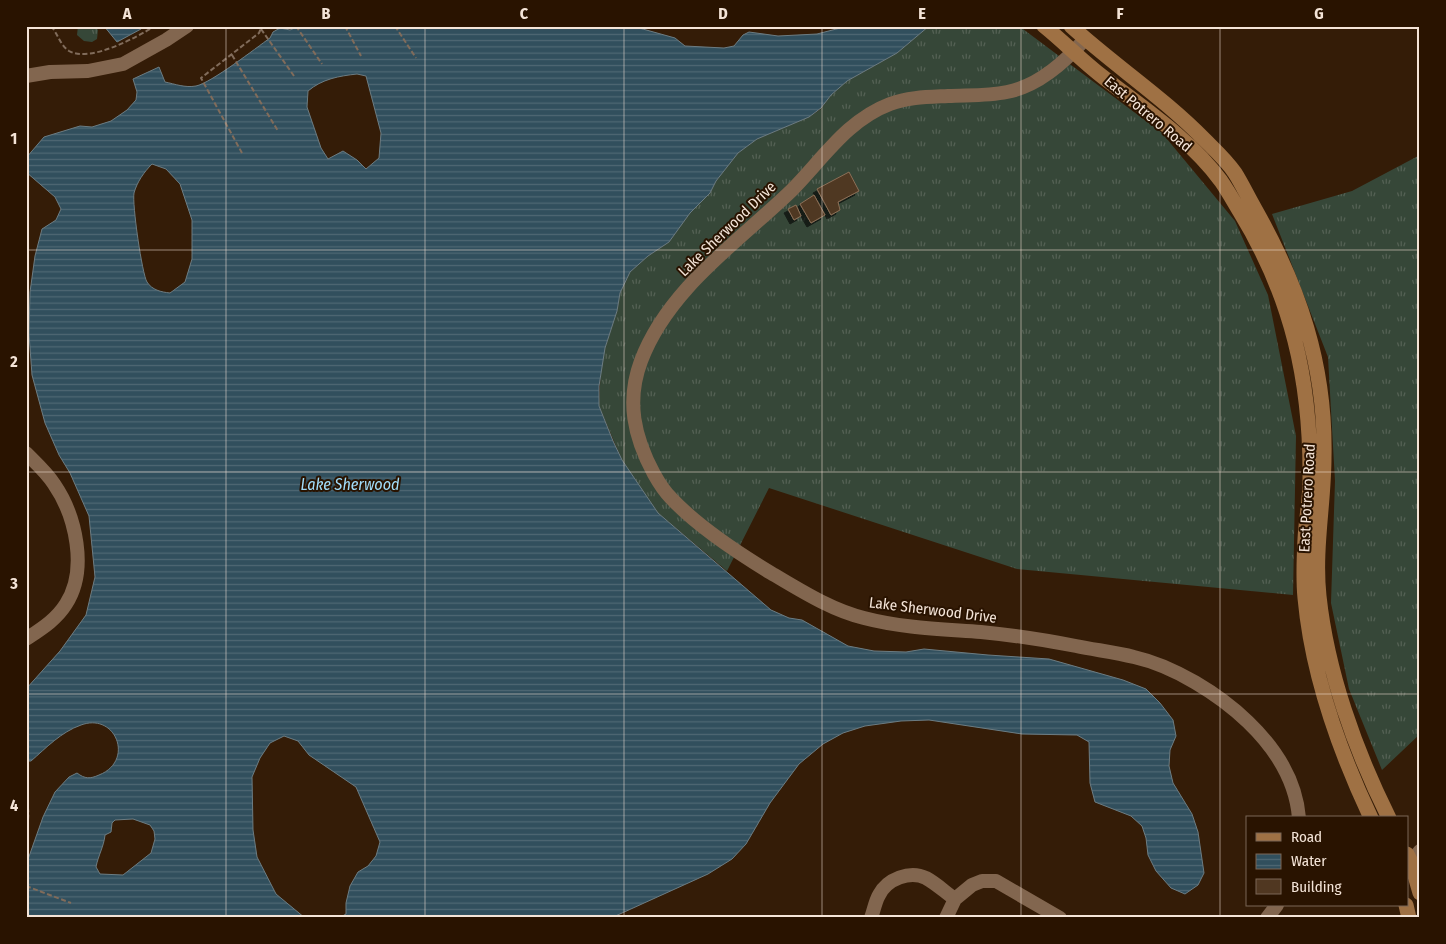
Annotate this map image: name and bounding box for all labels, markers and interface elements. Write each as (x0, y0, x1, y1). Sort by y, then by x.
text: A (122, 4, 132, 23)
text: B (322, 4, 331, 23)
text: C (520, 4, 529, 23)
text: D (718, 4, 728, 23)
text: E (918, 4, 926, 23)
text: F (1116, 4, 1124, 23)
text: G (1314, 4, 1324, 23)
street label: East Potrero Road (1101, 72, 1195, 156)
text: 1 (11, 129, 17, 148)
street label: Lake Sherwood Drive (674, 178, 780, 280)
text: 2 (9, 352, 18, 371)
street label: East Potrero Road (1295, 443, 1319, 553)
water label: Lake Sherwood (300, 475, 400, 494)
text: 3 (9, 574, 18, 593)
street label: Lake Sherwood Drive (868, 593, 998, 627)
text: 4 (10, 796, 18, 815)
legend (1246, 816, 1408, 906)
text: Road (1291, 828, 1322, 846)
text: Water (1291, 852, 1327, 870)
text: Building (1291, 878, 1342, 896)

